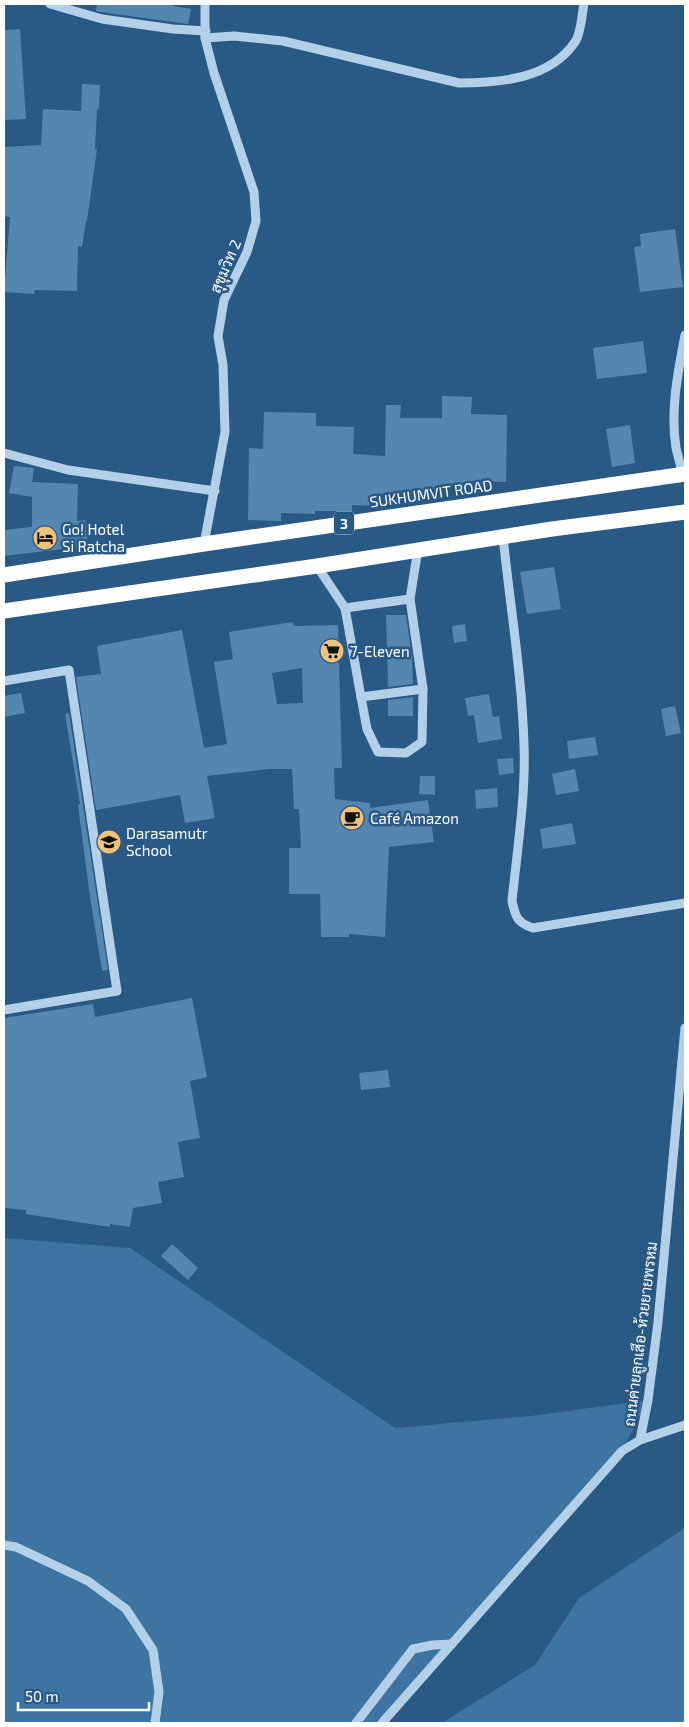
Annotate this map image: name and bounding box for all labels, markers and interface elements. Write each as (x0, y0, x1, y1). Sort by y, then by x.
street label: สุขุมวิท 2 (206, 237, 247, 297)
street label: SUKHUMVIT ROAD (368, 475, 494, 511)
road number: 3 (334, 512, 354, 534)
place label: Go! Hotel Si Ratcha (62, 520, 125, 555)
hotel icon: Go! Hotel Si Ratcha (32, 525, 58, 551)
supermarket icon: 7-Eleven (319, 638, 345, 664)
place label: 7-Eleven (350, 642, 410, 660)
cafe icon: Café Amazon (339, 805, 365, 831)
place label: Café Amazon (370, 809, 459, 827)
place label: Darasamutr School (126, 824, 208, 859)
school or university icon: Darasamutr School (96, 829, 122, 855)
street label: ถนนค่ายลูกเสึอ-ห้วยยายพรหม (620, 1241, 662, 1428)
scale bar (18, 1680, 149, 1712)
text: 50 m (25, 1687, 59, 1705)

